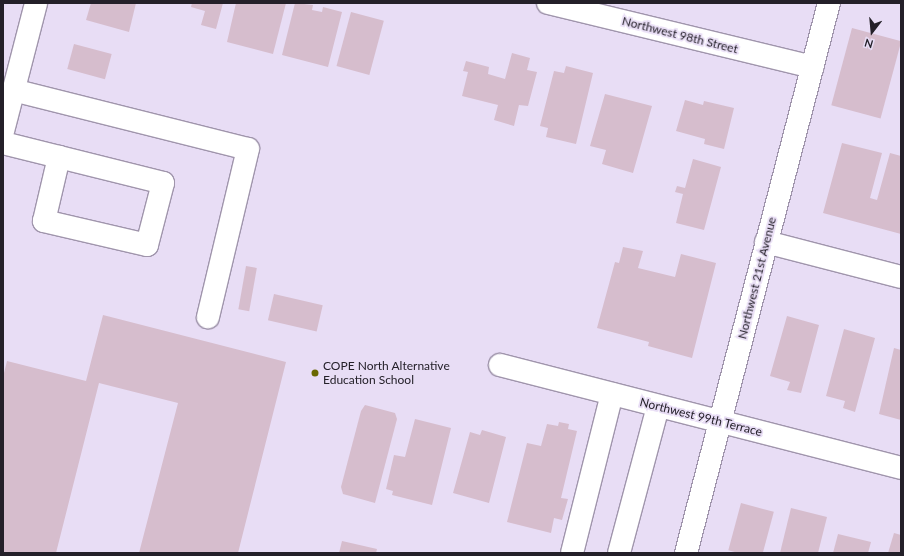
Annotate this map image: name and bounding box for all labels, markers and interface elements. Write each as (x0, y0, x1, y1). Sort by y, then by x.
north arrow (852, 12, 892, 52)
street label: Northwest 98th Street (621, 14, 739, 56)
text: N (863, 37, 874, 51)
street label: Northwest 21st Avenue (735, 215, 779, 341)
place label: COPE North Alternative Education School (323, 359, 450, 387)
marker: COPE North Alternative Education School (310, 368, 320, 378)
street label: Northwest 99th Terrace (638, 395, 764, 439)

